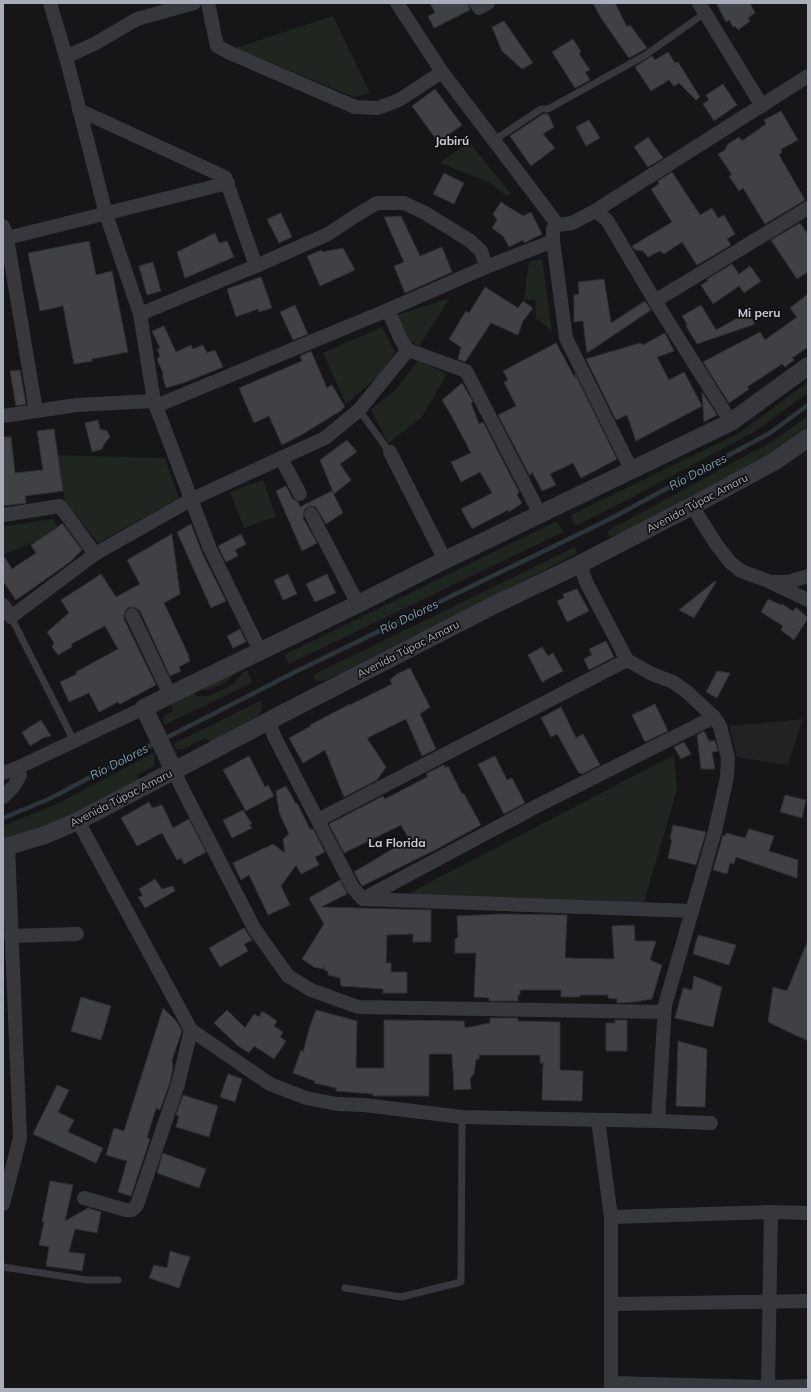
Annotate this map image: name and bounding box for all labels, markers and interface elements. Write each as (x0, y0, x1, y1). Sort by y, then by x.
district label: Jabirú (435, 133, 469, 148)
district label: Mi peru (738, 305, 780, 320)
water label: Río Dolores (666, 450, 729, 493)
street label: Avenida Túpac Amaru (644, 470, 750, 536)
water label: Río Dolores (377, 596, 441, 637)
street label: Avenida Túpac Amaru (354, 617, 462, 681)
water label: Río Dolores (87, 740, 150, 783)
street label: Avenida Túpac Amaru (67, 766, 175, 830)
district label: La Florida (368, 835, 426, 850)

